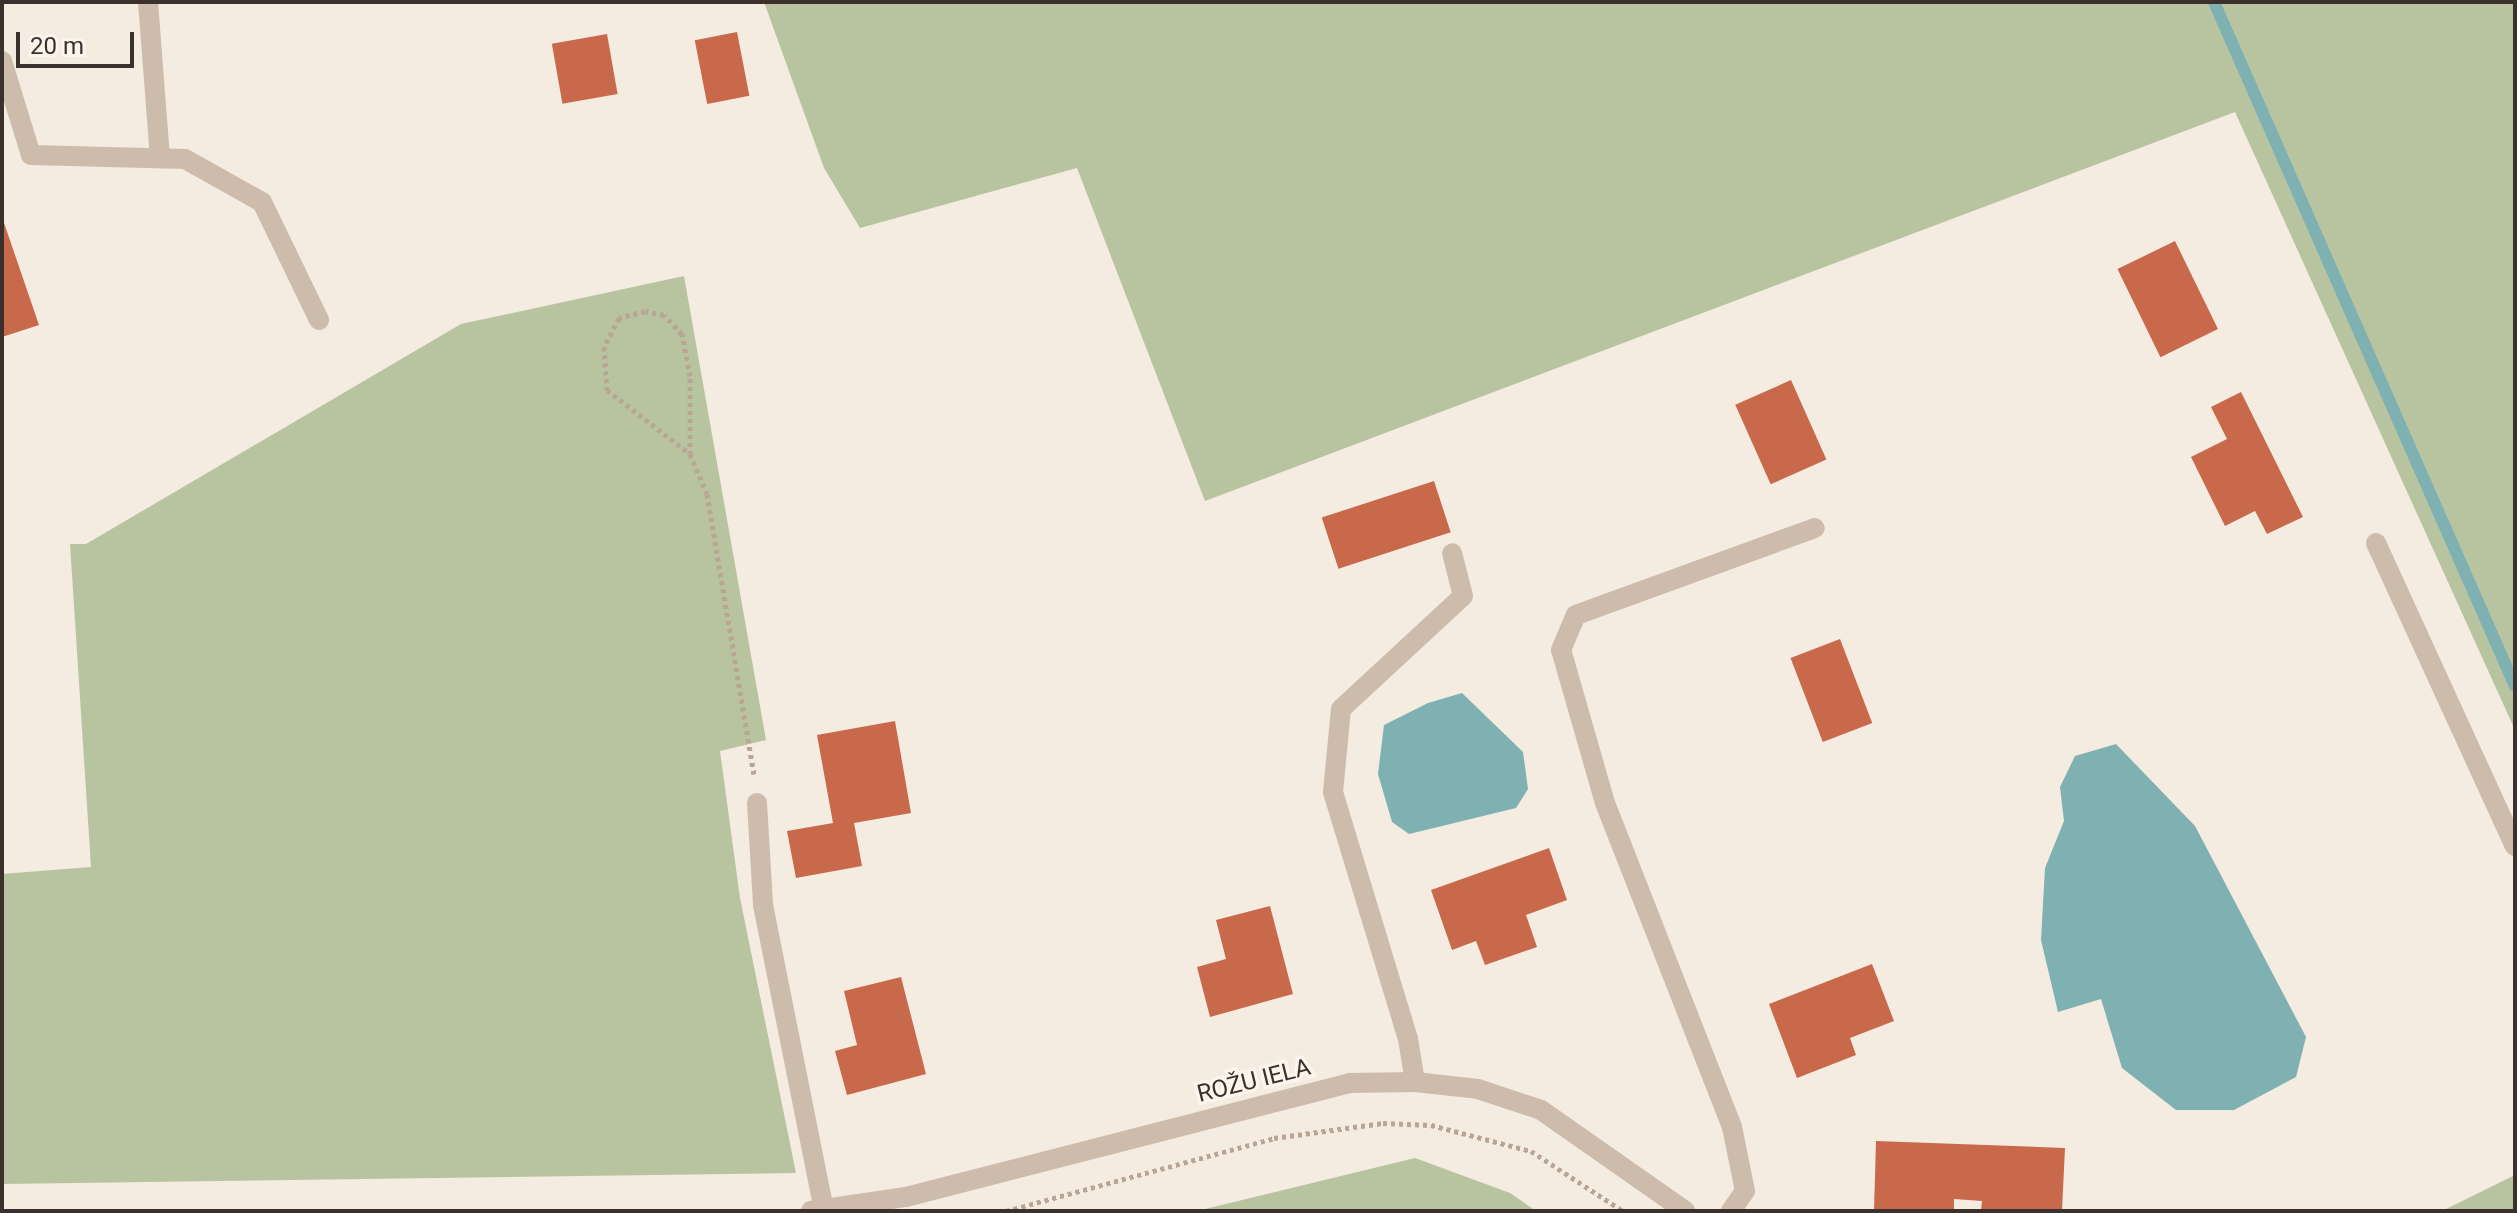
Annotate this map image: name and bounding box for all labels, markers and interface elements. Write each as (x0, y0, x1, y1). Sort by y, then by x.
scale bar (20, 16, 138, 66)
text: 20 m (30, 32, 84, 60)
street label: ROŽU IELA (1194, 1053, 1314, 1109)

